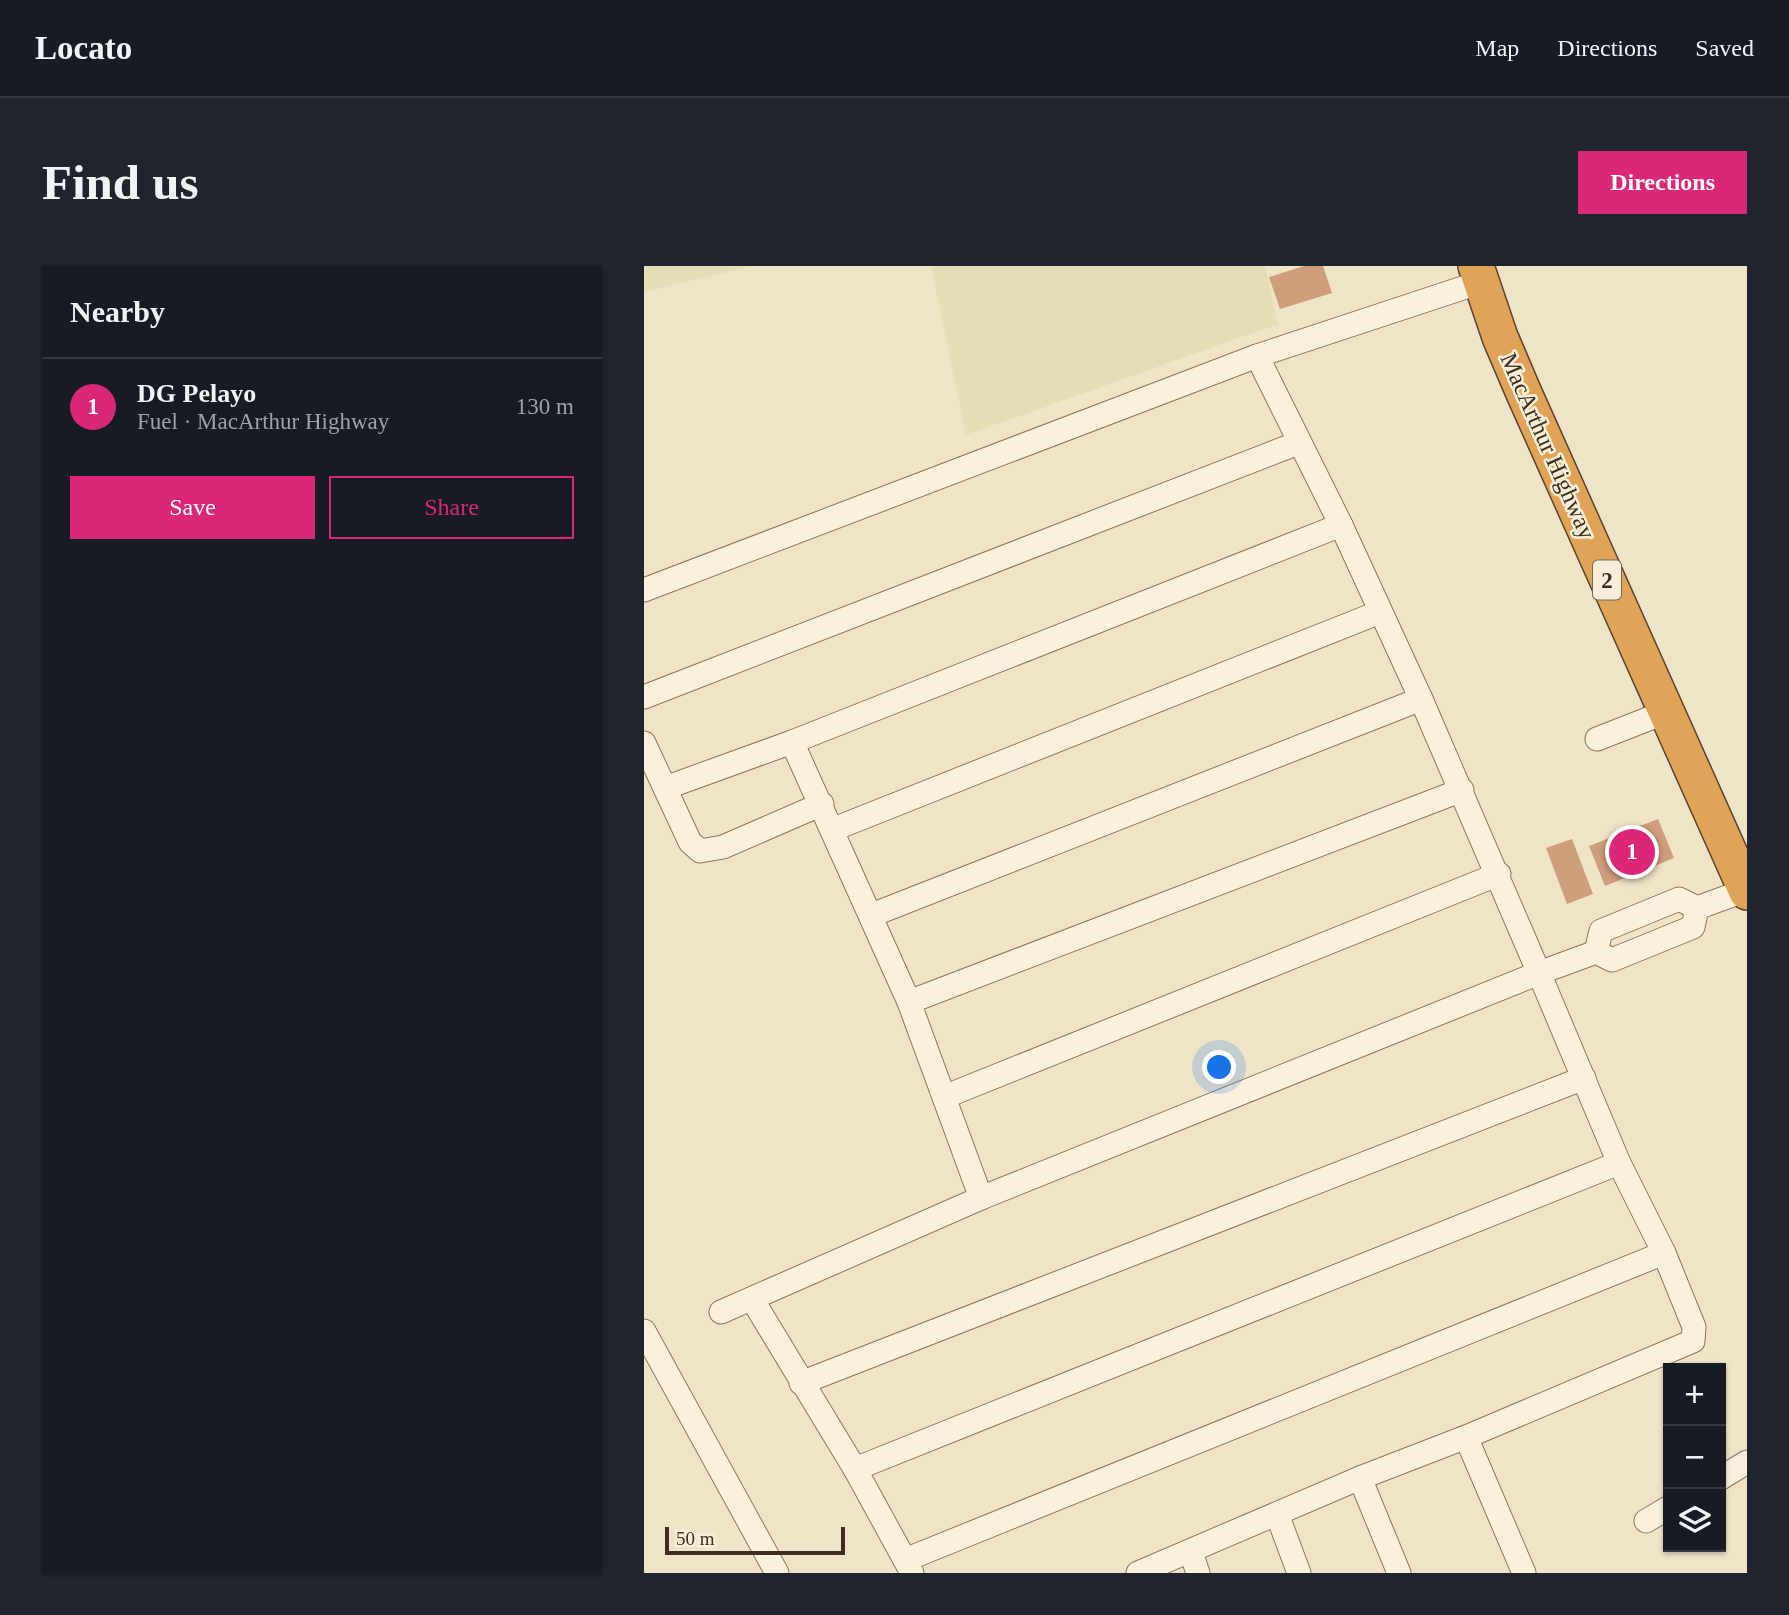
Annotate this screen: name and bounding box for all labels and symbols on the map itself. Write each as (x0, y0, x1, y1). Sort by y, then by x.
street label: MacArthur Highway (1495, 349, 1601, 543)
road number: 2 (1593, 560, 1621, 600)
pin: 1 (1609, 826, 1655, 878)
your location (1202, 1050, 1236, 1084)
scale bar (665, 1524, 845, 1556)

